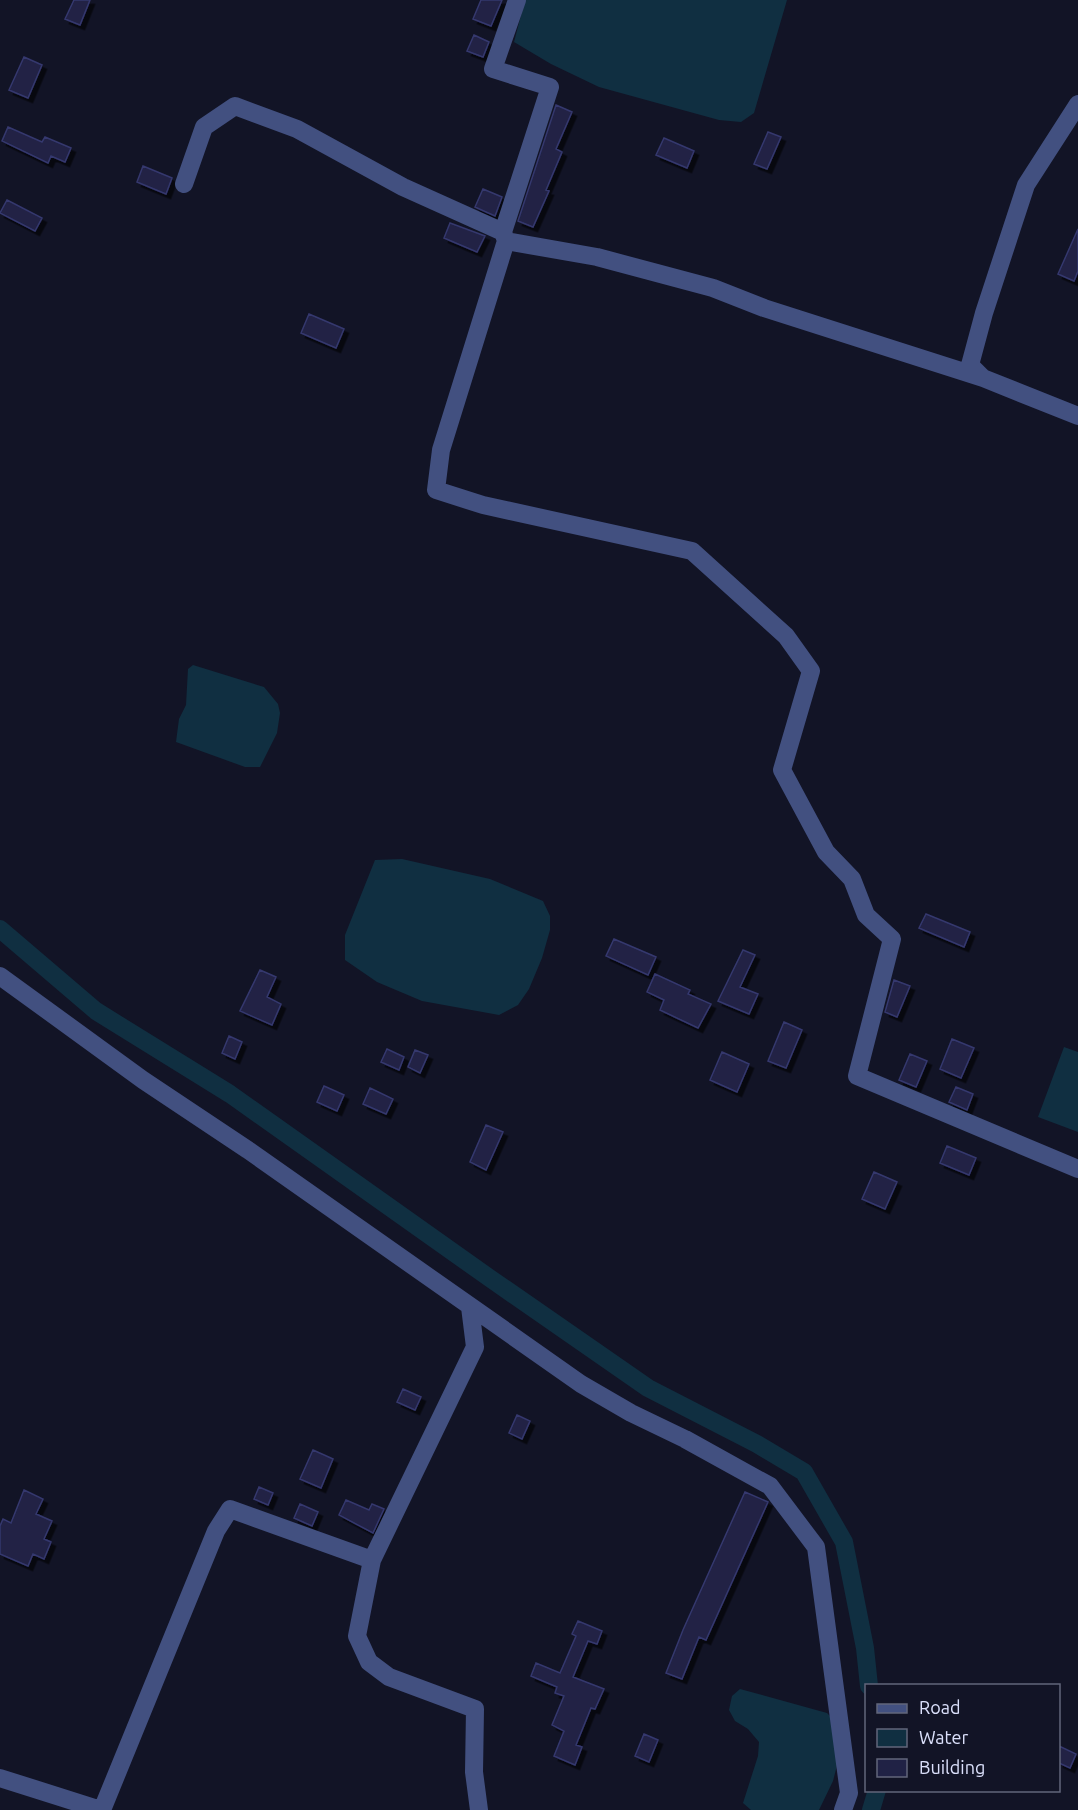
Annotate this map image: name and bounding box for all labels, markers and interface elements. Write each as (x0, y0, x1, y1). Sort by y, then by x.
legend (865, 1684, 1060, 1792)
text: Road (919, 1697, 961, 1717)
text: Water (919, 1727, 969, 1747)
text: Building (919, 1757, 985, 1777)

